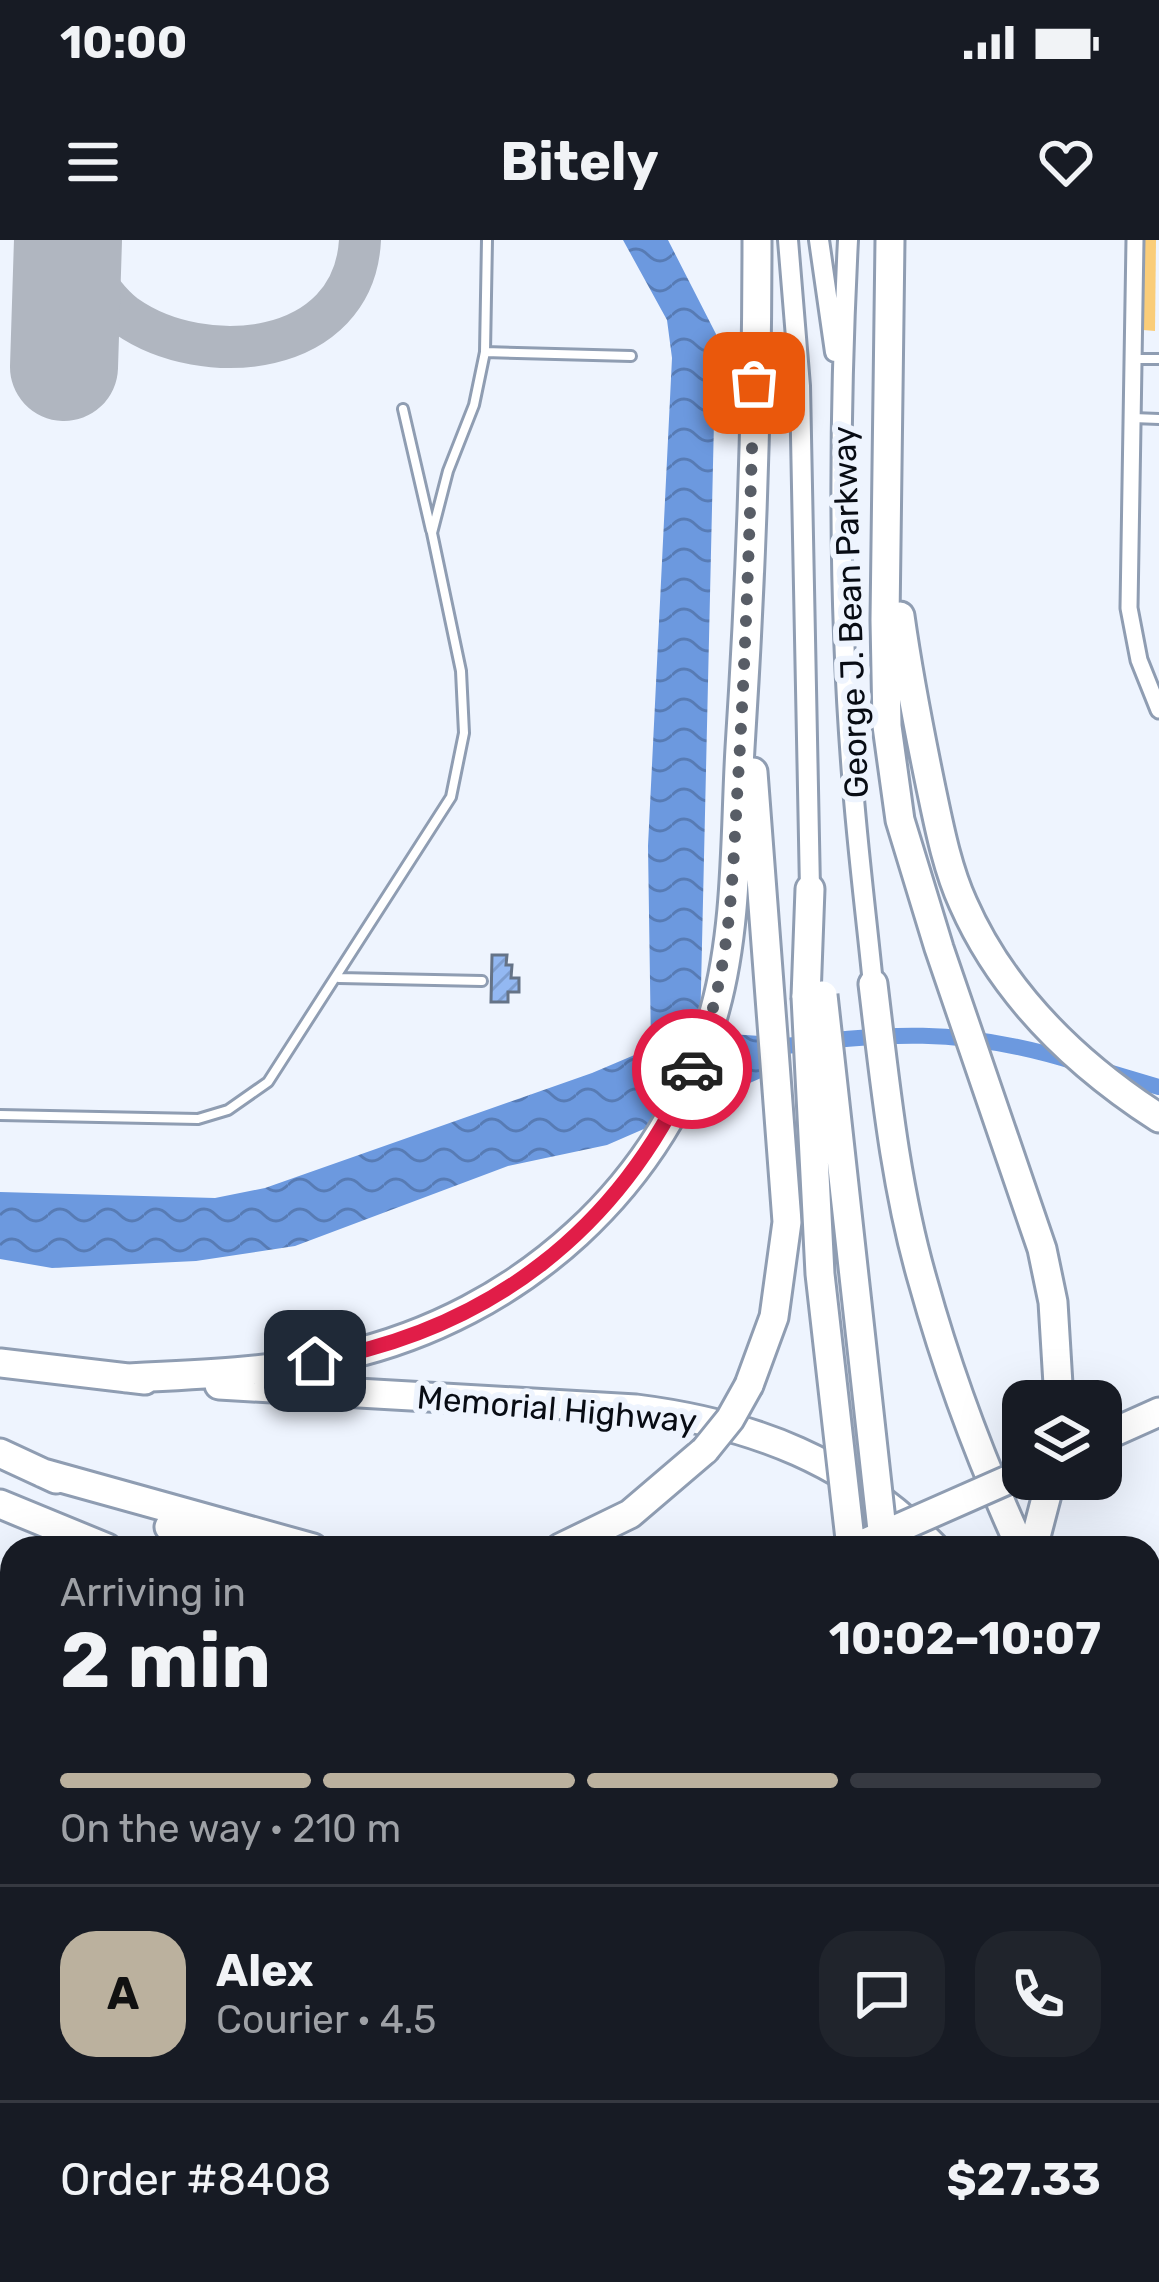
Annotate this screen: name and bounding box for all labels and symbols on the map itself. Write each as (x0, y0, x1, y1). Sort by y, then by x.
pin (703, 332, 805, 434)
street label: George J. Bean Parkway (824, 425, 876, 799)
courier (632, 1009, 752, 1129)
pin (264, 1310, 366, 1412)
street label: Memorial Highway (415, 1377, 699, 1441)

